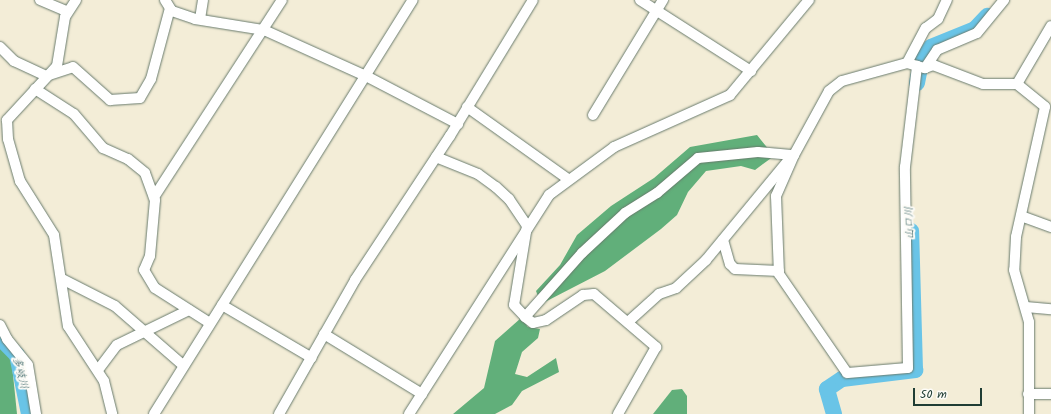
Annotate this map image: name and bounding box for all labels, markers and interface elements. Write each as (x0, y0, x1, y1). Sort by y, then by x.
water label: 山口川 (903, 206, 917, 240)
water label: 多岐川 (10, 355, 30, 391)
scale bar (915, 380, 984, 406)
text: 50 m (920, 385, 947, 404)

